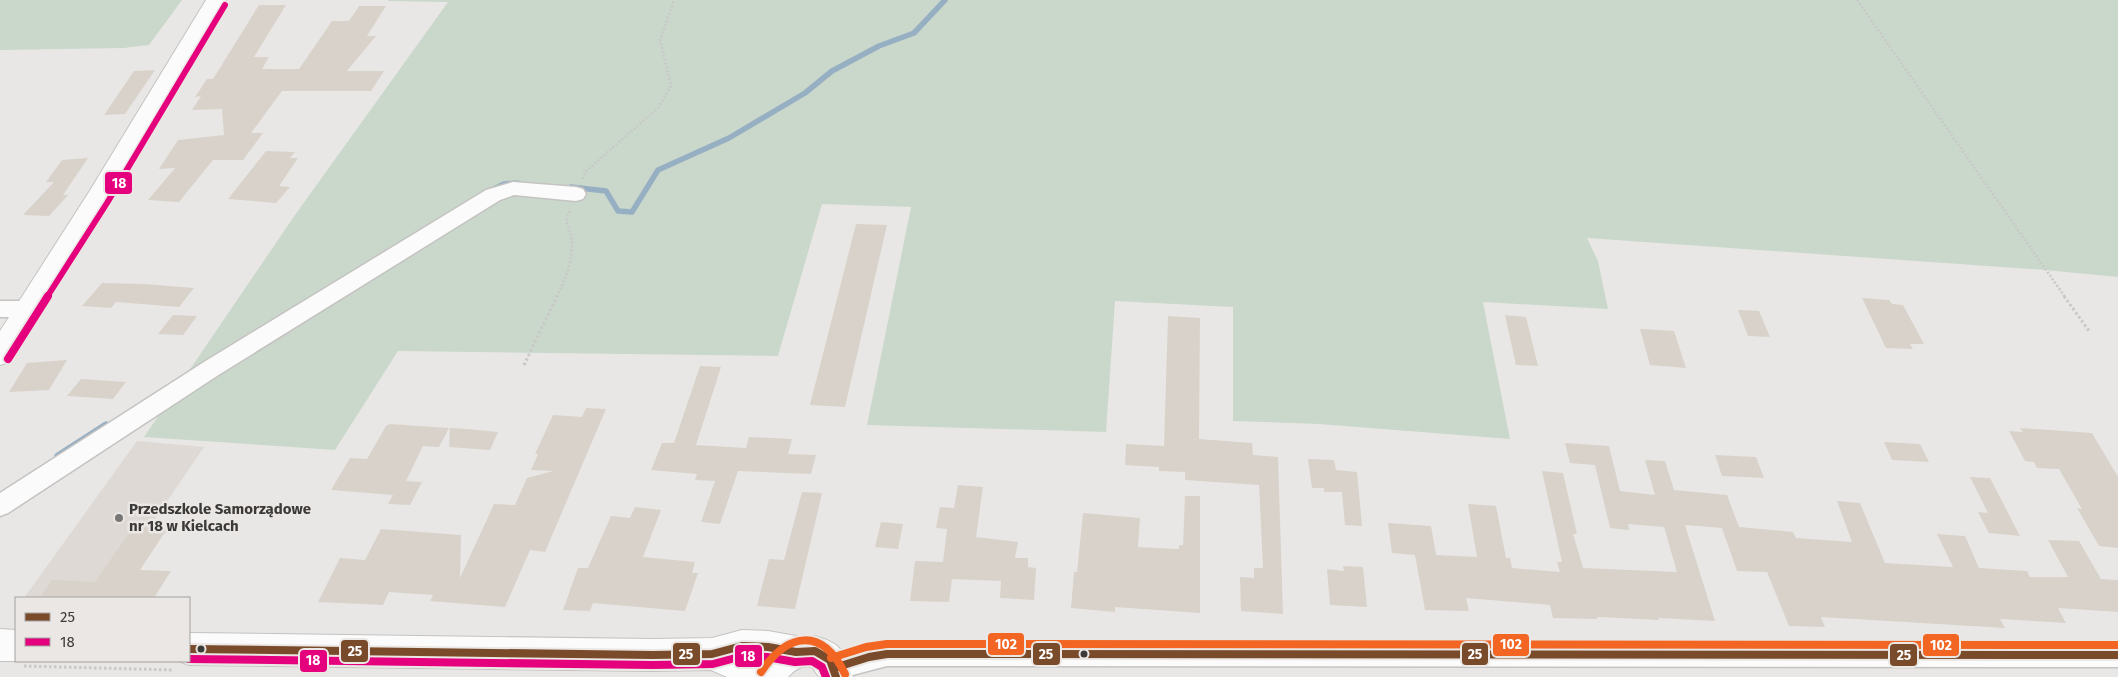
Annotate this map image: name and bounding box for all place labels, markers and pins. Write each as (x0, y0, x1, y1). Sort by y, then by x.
place label: Przedszkole Samorządowe nr 18 w Kielcach (129, 500, 311, 535)
marker: Przedszkole Samorządowe nr 18 w Kielcach (113, 512, 125, 524)
unlabelled marker (196, 644, 206, 654)
unlabelled marker (1079, 649, 1089, 659)

